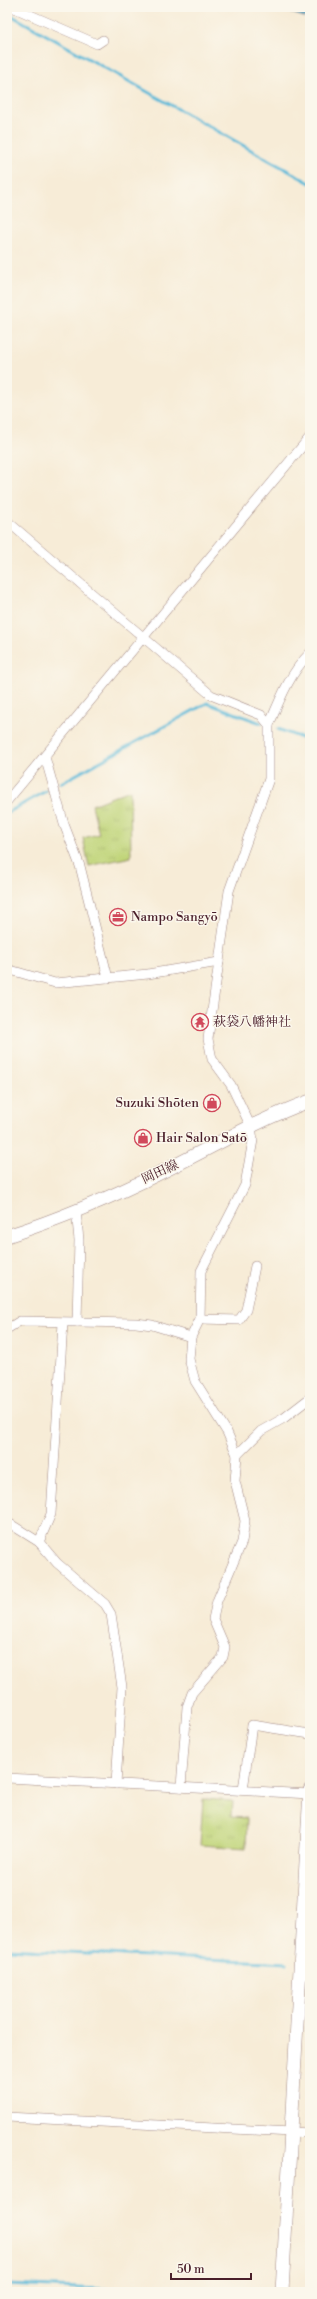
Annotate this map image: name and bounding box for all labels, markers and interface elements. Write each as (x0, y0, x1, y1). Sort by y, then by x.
office icon: Nampo Sangyō (108, 907, 128, 927)
place label: Nampo Sangyō (131, 909, 218, 925)
temple icon: 萩袋八幡神社 (190, 1012, 210, 1032)
place label: 萩袋八幡神社 (213, 1014, 291, 1030)
shop icon: Suzuki Shōten (202, 1093, 222, 1113)
place label: Suzuki Shōten (116, 1095, 199, 1111)
shop icon: Hair Salon Satō (133, 1128, 153, 1148)
place label: Hair Salon Satō (156, 1130, 247, 1146)
street label: 岡田線 (139, 1157, 181, 1187)
scale bar (171, 2255, 251, 2281)
text: 50 m (177, 2262, 205, 2277)

